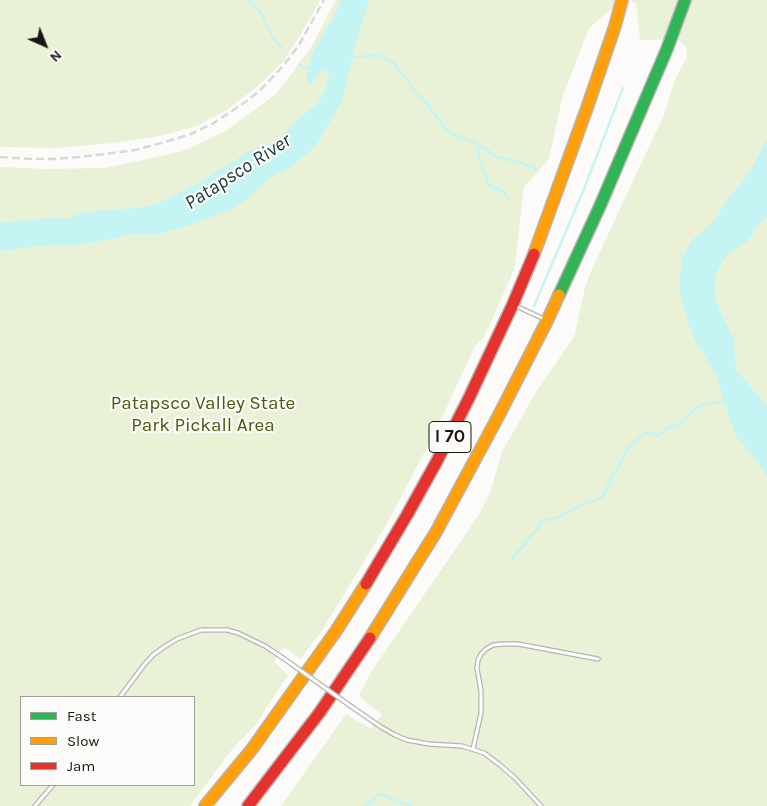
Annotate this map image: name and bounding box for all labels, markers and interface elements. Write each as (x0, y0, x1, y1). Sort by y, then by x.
north arrow (20, 20, 70, 70)
text: N (46, 47, 65, 66)
water label: Patapsco River (180, 129, 296, 215)
park label: Patapsco Valley State Park Pickall Area (111, 393, 295, 437)
road number: I 70 (429, 422, 471, 452)
legend (20, 696, 195, 786)
text: Fast (67, 707, 96, 725)
text: Slow (67, 732, 99, 750)
text: Jam (67, 757, 95, 775)

